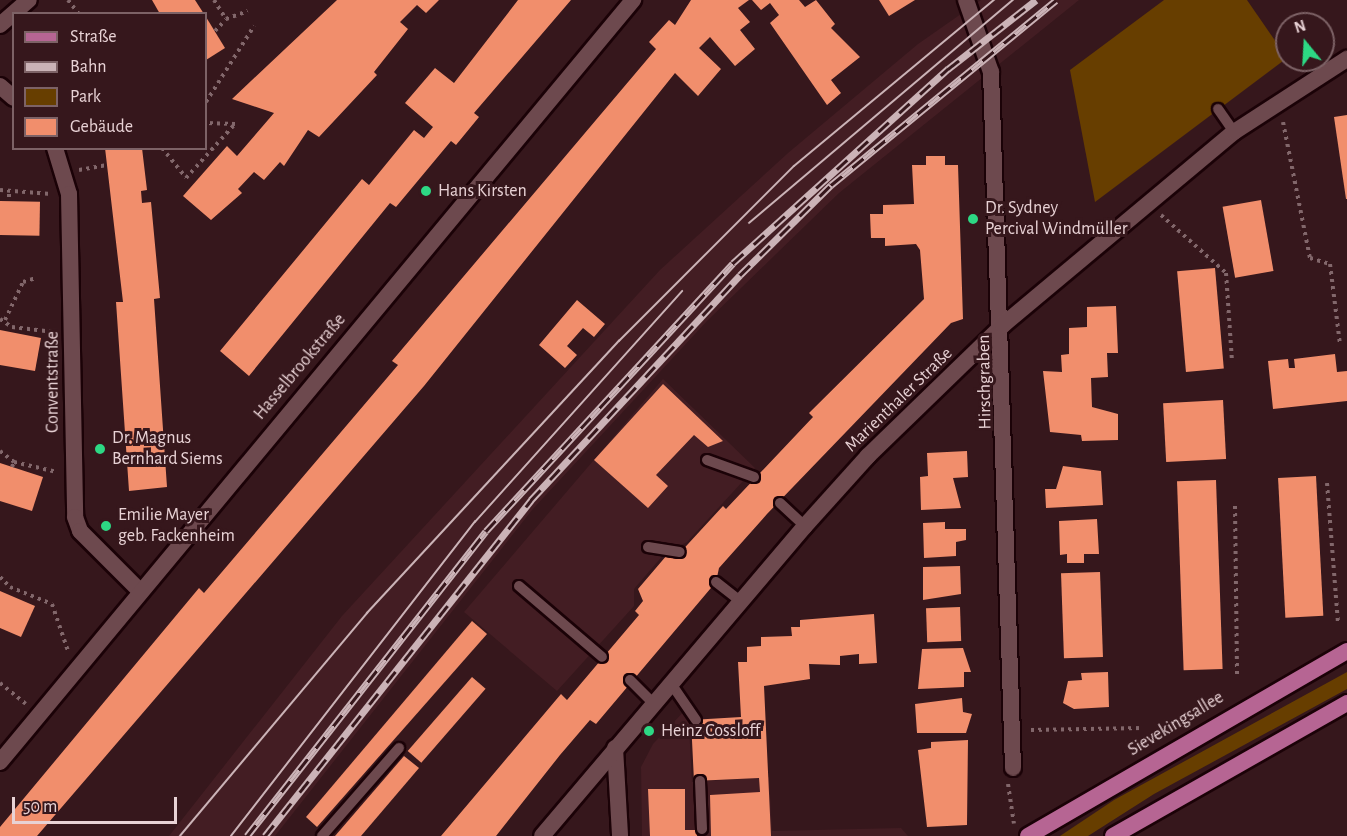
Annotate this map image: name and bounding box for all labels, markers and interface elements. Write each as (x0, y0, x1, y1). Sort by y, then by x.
legend (12, 12, 207, 150)
north arrow (1275, 12, 1335, 72)
text: N (1292, 17, 1308, 36)
text: Straße (70, 28, 116, 46)
text: Bahn (70, 58, 106, 76)
text: Park (70, 88, 101, 106)
text: Gebäude (70, 118, 133, 136)
place label: Hans Kirsten (438, 180, 527, 202)
marker: Hans Kirsten (419, 184, 433, 198)
place label: Dr. Sydney Percival Windmüller (985, 198, 1128, 240)
marker: Dr. Sydney Percival Windmüller (966, 212, 980, 226)
street label: Hasselbrookstraße (249, 310, 351, 424)
street label: Conventstraße (42, 331, 64, 433)
street label: Hirschgraben (973, 334, 997, 430)
street label: Marienthaler Straße (841, 343, 957, 457)
place label: Dr. Magnus Bernhard Siems (112, 428, 223, 470)
marker: Dr. Magnus Bernhard Siems (93, 442, 107, 456)
place label: Emilie Mayer geb. Fackenheim (118, 505, 235, 548)
marker: Emilie Mayer geb. Fackenheim (99, 519, 113, 533)
street label: Sievekingsallee (1124, 687, 1228, 761)
place label: Heinz Cossloff (661, 720, 760, 742)
marker: Heinz Cossloff (642, 724, 656, 738)
scale bar (15, 785, 180, 823)
text: 50 m (23, 798, 57, 816)

